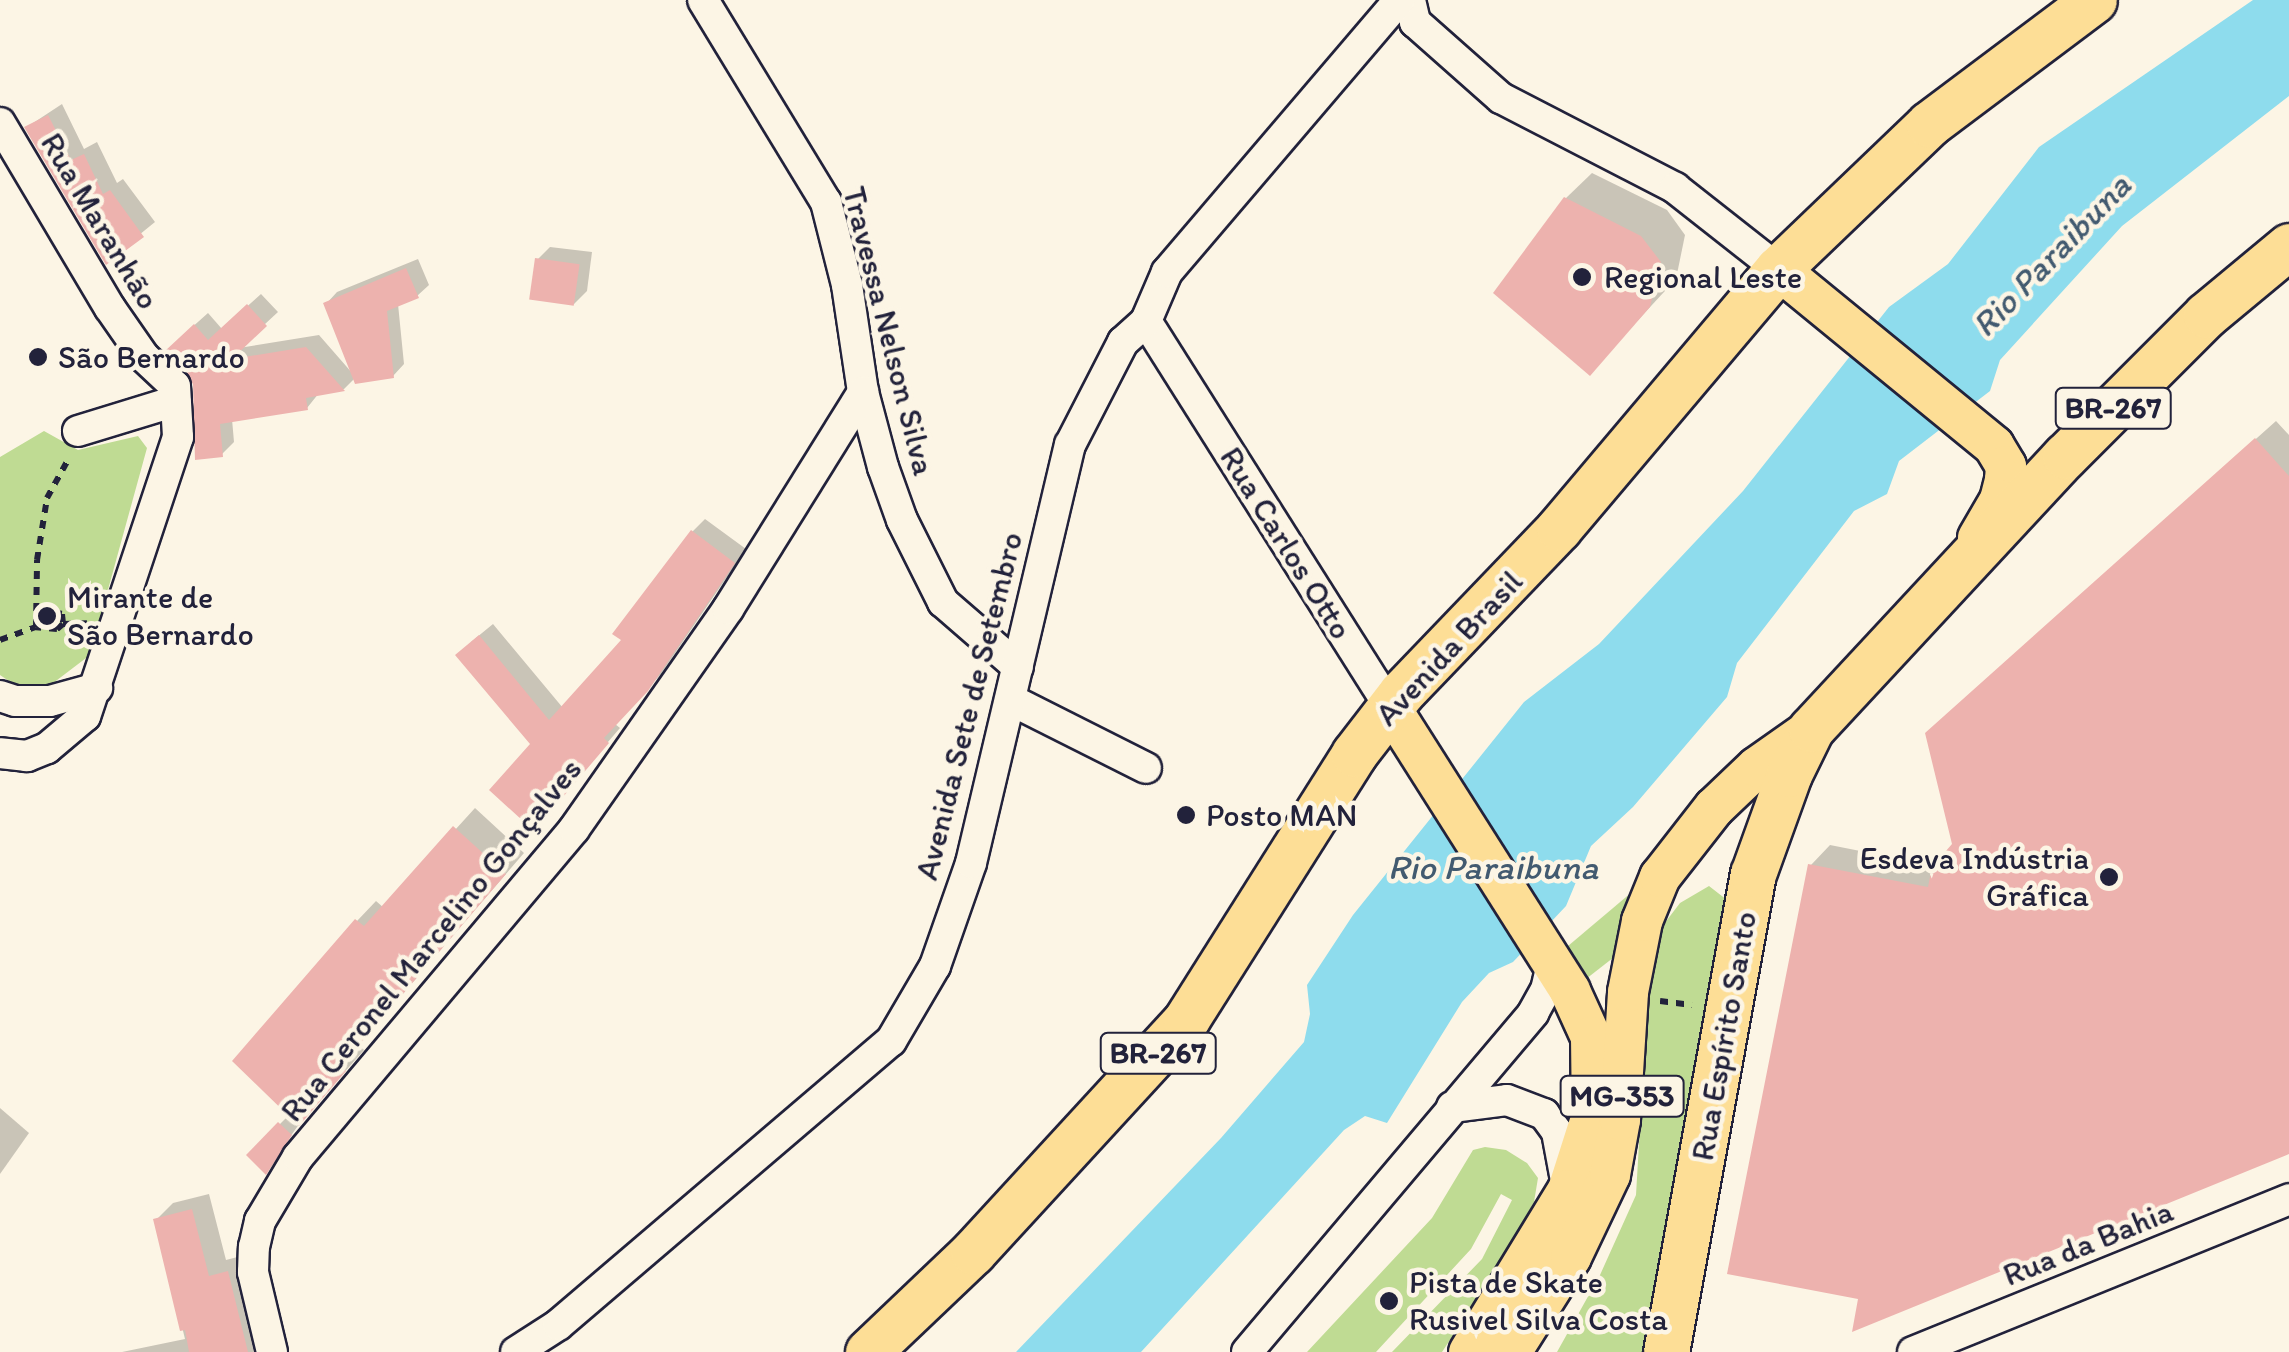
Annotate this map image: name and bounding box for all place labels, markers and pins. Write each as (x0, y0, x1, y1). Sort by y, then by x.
place label: Regional Leste (1604, 258, 1802, 296)
marker: Regional Leste (1569, 264, 1595, 290)
place label: São Bernardo (58, 338, 244, 376)
marker: São Bernardo (27, 346, 49, 368)
place label: Mirante de São Bernardo (67, 579, 253, 654)
marker: Mirante de São Bernardo (36, 605, 58, 627)
place label: Posto MAN (1206, 796, 1357, 834)
marker: Posto MAN (1175, 804, 1197, 826)
place label: Esdeva Indústria Gráfica (1860, 840, 2089, 915)
marker: Esdeva Indústria Gráfica (2098, 866, 2120, 888)
place label: Pista de Skate Rusivel Silva Costa (1409, 1264, 1667, 1339)
marker: Pista de Skate Rusivel Silva Costa (1378, 1290, 1400, 1312)

